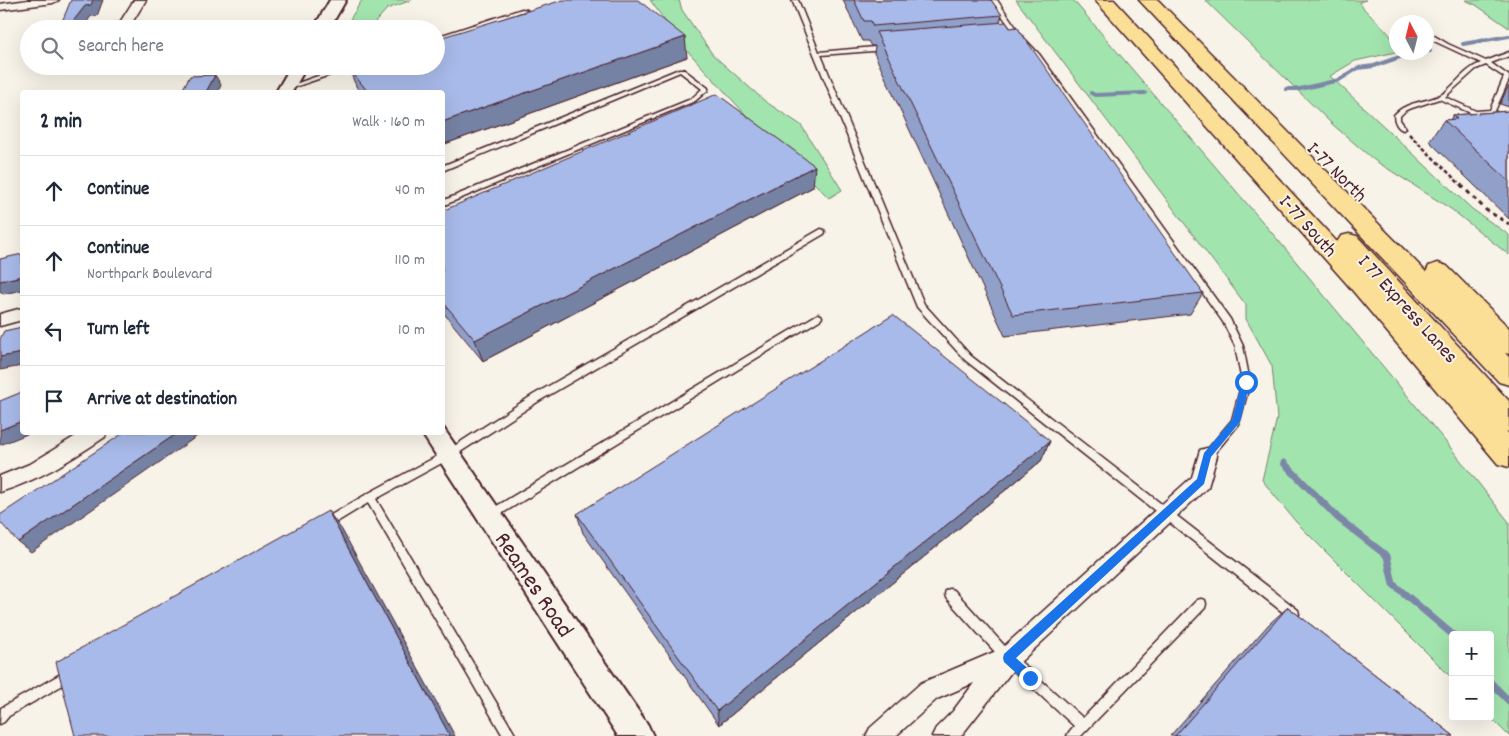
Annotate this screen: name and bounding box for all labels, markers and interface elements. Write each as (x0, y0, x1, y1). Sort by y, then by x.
north arrow (1389, 15, 1434, 60)
search box (20, 20, 445, 75)
icon: search (38, 34, 66, 62)
text: Search here (78, 34, 164, 61)
text: 2 min (40, 108, 82, 138)
text: Walk · 160 m (352, 111, 425, 134)
street label: I-77 North (1299, 136, 1373, 210)
icon: ahead (40, 177, 68, 205)
text: Continue (87, 177, 149, 204)
text: 40 m (395, 179, 425, 202)
street label: I-77 South (1271, 189, 1343, 265)
text: Continue (87, 236, 149, 263)
icon: ahead (40, 247, 68, 275)
text: 110 m (395, 249, 425, 272)
street label: I 77 Express Lanes (1350, 249, 1463, 371)
text: Northpark Boulevard (87, 263, 212, 286)
icon: left (40, 317, 68, 345)
text: Turn left (87, 317, 150, 344)
text: 10 m (398, 319, 425, 342)
route start (1235, 371, 1258, 394)
icon: arrive (40, 387, 68, 415)
text: Arrive at destination (87, 387, 237, 414)
street label: Reames Road (485, 526, 580, 645)
map controls (1449, 631, 1494, 721)
button: + (1449, 631, 1494, 676)
route end (1019, 667, 1042, 690)
button: − (1449, 676, 1494, 721)

